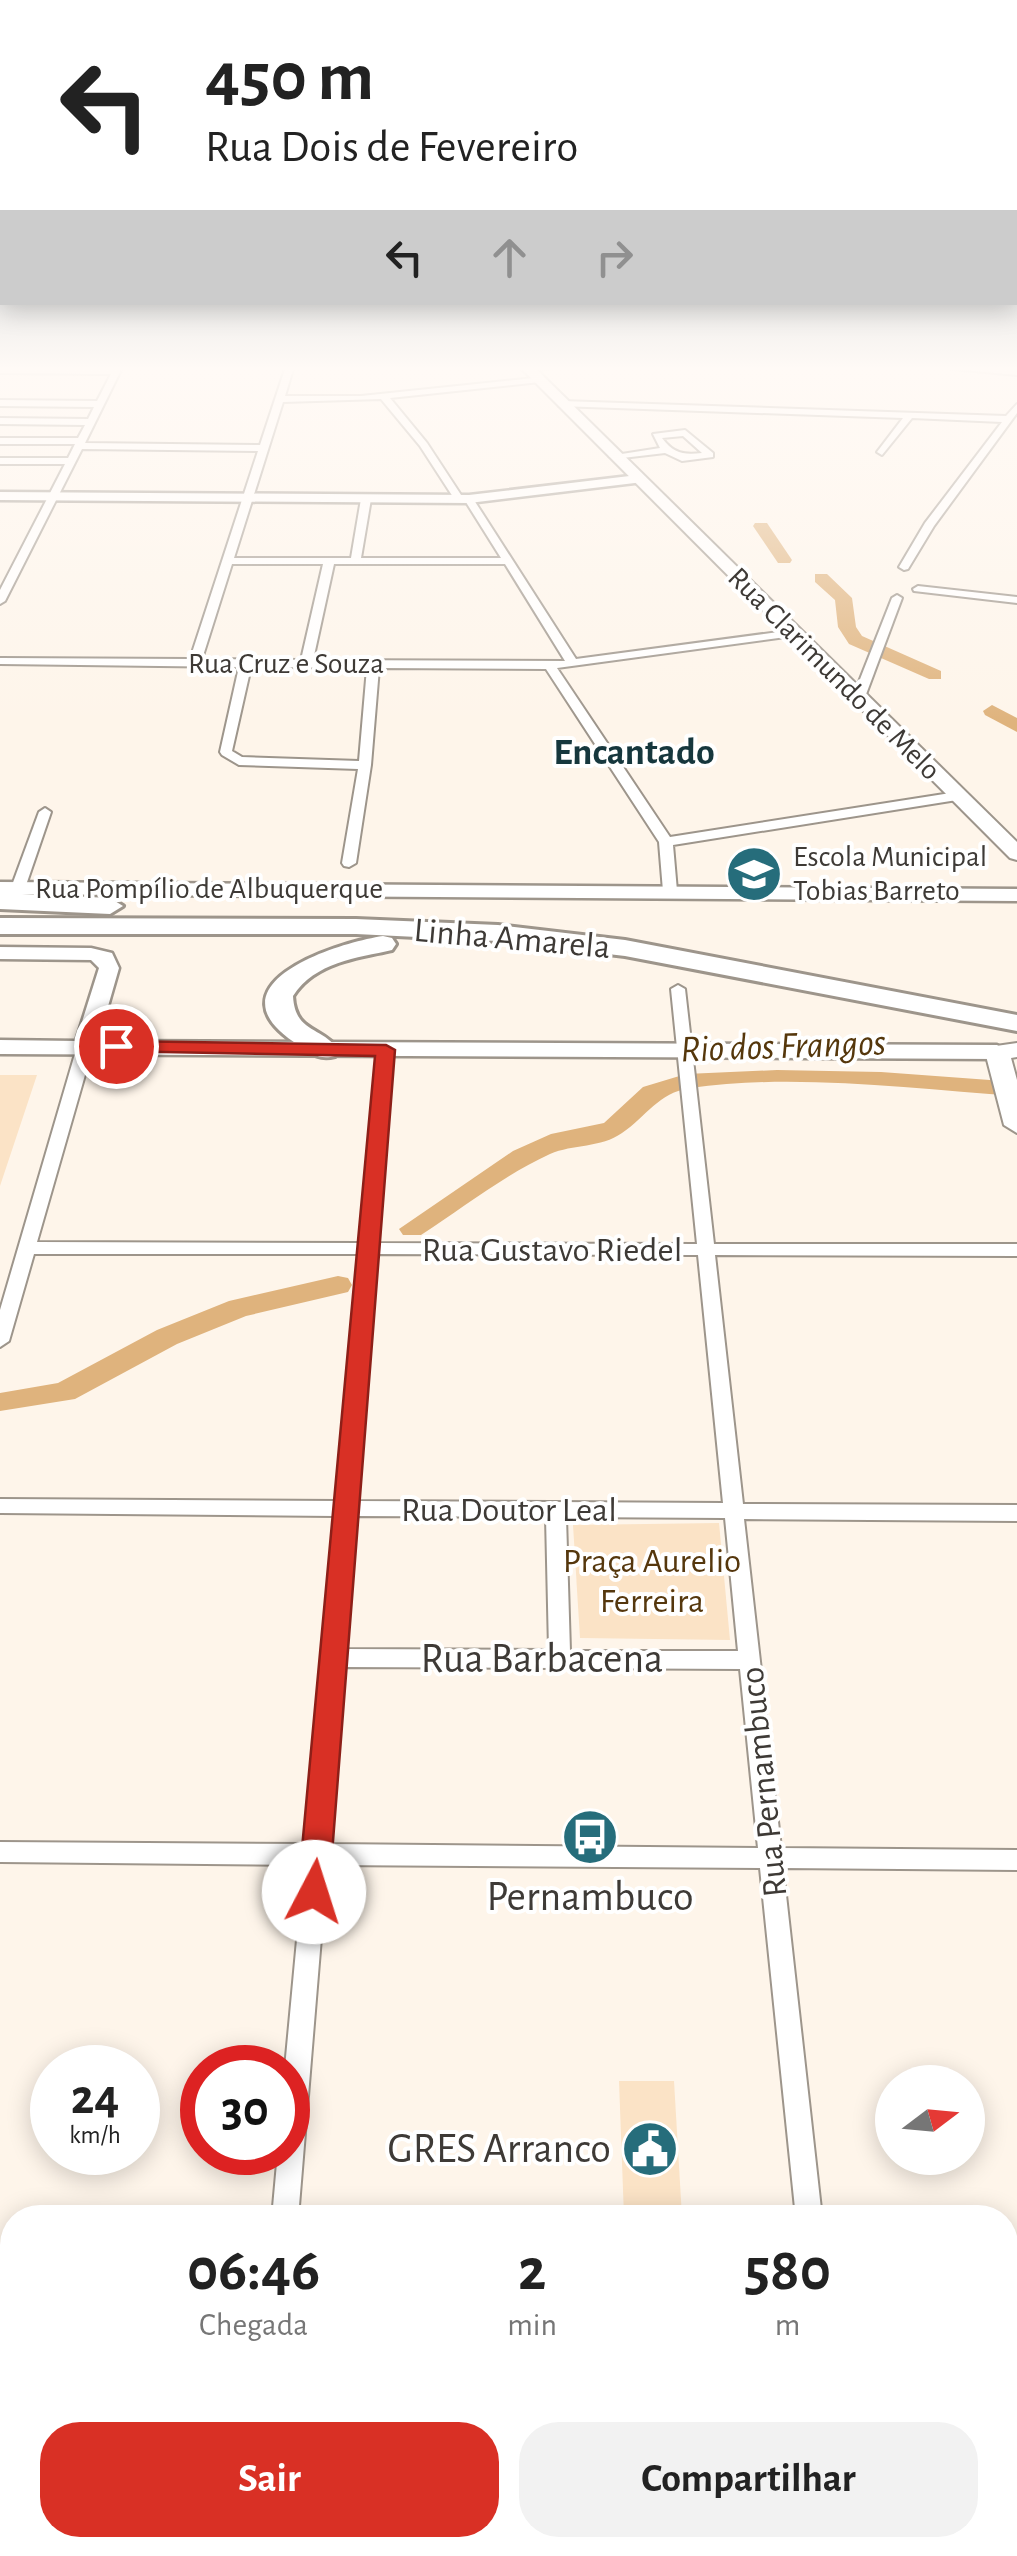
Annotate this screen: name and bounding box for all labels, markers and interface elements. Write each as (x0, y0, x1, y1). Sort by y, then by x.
icon: left (40, 40, 170, 170)
text: 450 m (205, 43, 374, 113)
text: Rua Dois de Fevereiro (205, 125, 578, 170)
icon: left (377, 230, 432, 285)
icon: ahead (482, 230, 537, 285)
icon: right (587, 230, 642, 285)
street label: Rua Clarimundo de Melo (722, 562, 946, 786)
street label: Rua Cruz e Souza (188, 649, 384, 679)
district label: Encantado (553, 734, 715, 772)
place label: Escola Municipal Tobias Barreto (793, 842, 987, 906)
school or university icon: Escola Municipal Tobias Barreto (724, 844, 784, 904)
street label: Rua Pompílio de Albuquerque (35, 874, 383, 904)
street label: Linha Amarela (412, 913, 612, 965)
pin (74, 1004, 159, 1089)
icon: arrive (89, 1019, 144, 1074)
water label: Rio dos Frangos (680, 1024, 886, 1070)
street label: Rua Gustavo Riedel (422, 1233, 682, 1268)
street label: Rua Doutor Leal (401, 1493, 617, 1528)
park label: Praça Aurelio Ferreira (563, 1544, 741, 1619)
street label: Rua Barbacena (421, 1638, 663, 1680)
street label: Rua Pernambuco (735, 1665, 793, 1899)
bus stop icon: Pernambuco (560, 1807, 620, 1867)
position arrow (262, 1840, 366, 1944)
place label: Pernambuco (486, 1876, 694, 1918)
speed limit sign: 30 (180, 2045, 310, 2175)
north arrow (875, 2065, 985, 2175)
map controls (875, 2065, 985, 2175)
text: 24 (71, 2073, 119, 2123)
public building icon: GRES Arranco (620, 2119, 680, 2179)
text: km/h (69, 2123, 121, 2148)
place label: GRES Arranco (387, 2128, 611, 2170)
text: 06:46 (187, 2241, 320, 2301)
text: 2 (518, 2241, 546, 2301)
text: 580 (744, 2241, 831, 2301)
text: Chegada (199, 2309, 308, 2341)
text: min (507, 2309, 557, 2341)
text: m (775, 2309, 800, 2341)
button: Sair (40, 2422, 499, 2537)
button: Compartilhar (519, 2422, 978, 2537)

